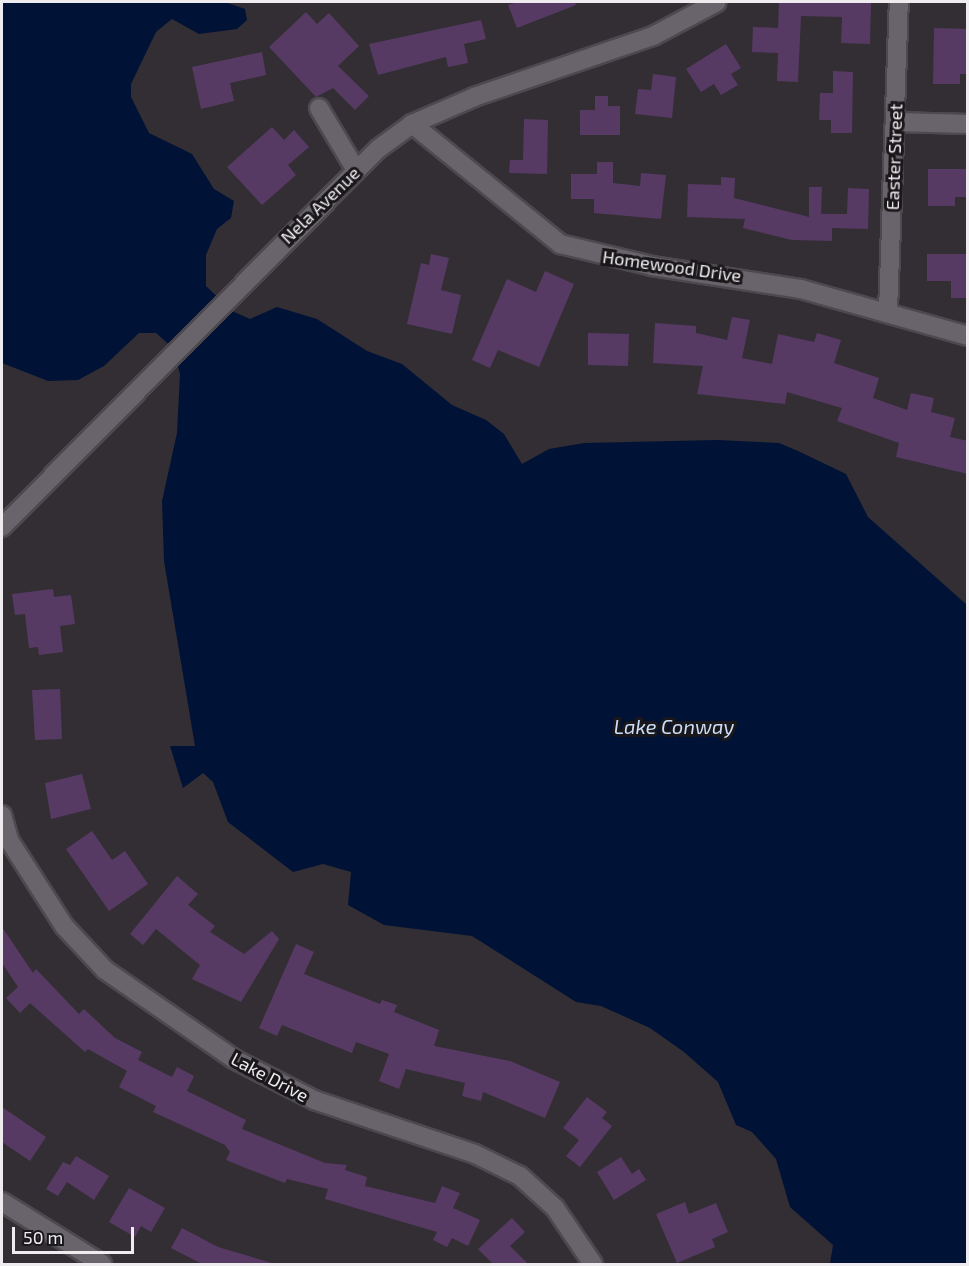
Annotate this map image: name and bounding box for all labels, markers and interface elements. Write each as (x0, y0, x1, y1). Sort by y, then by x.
street label: Easter Street (881, 103, 907, 211)
street label: Nela Avenue (276, 162, 364, 248)
street label: Homewood Drive (601, 246, 743, 286)
water label: Lake Conway (614, 714, 734, 738)
street label: Lake Drive (228, 1048, 312, 1106)
scale bar (15, 1215, 136, 1253)
text: 50 m (23, 1226, 63, 1248)

